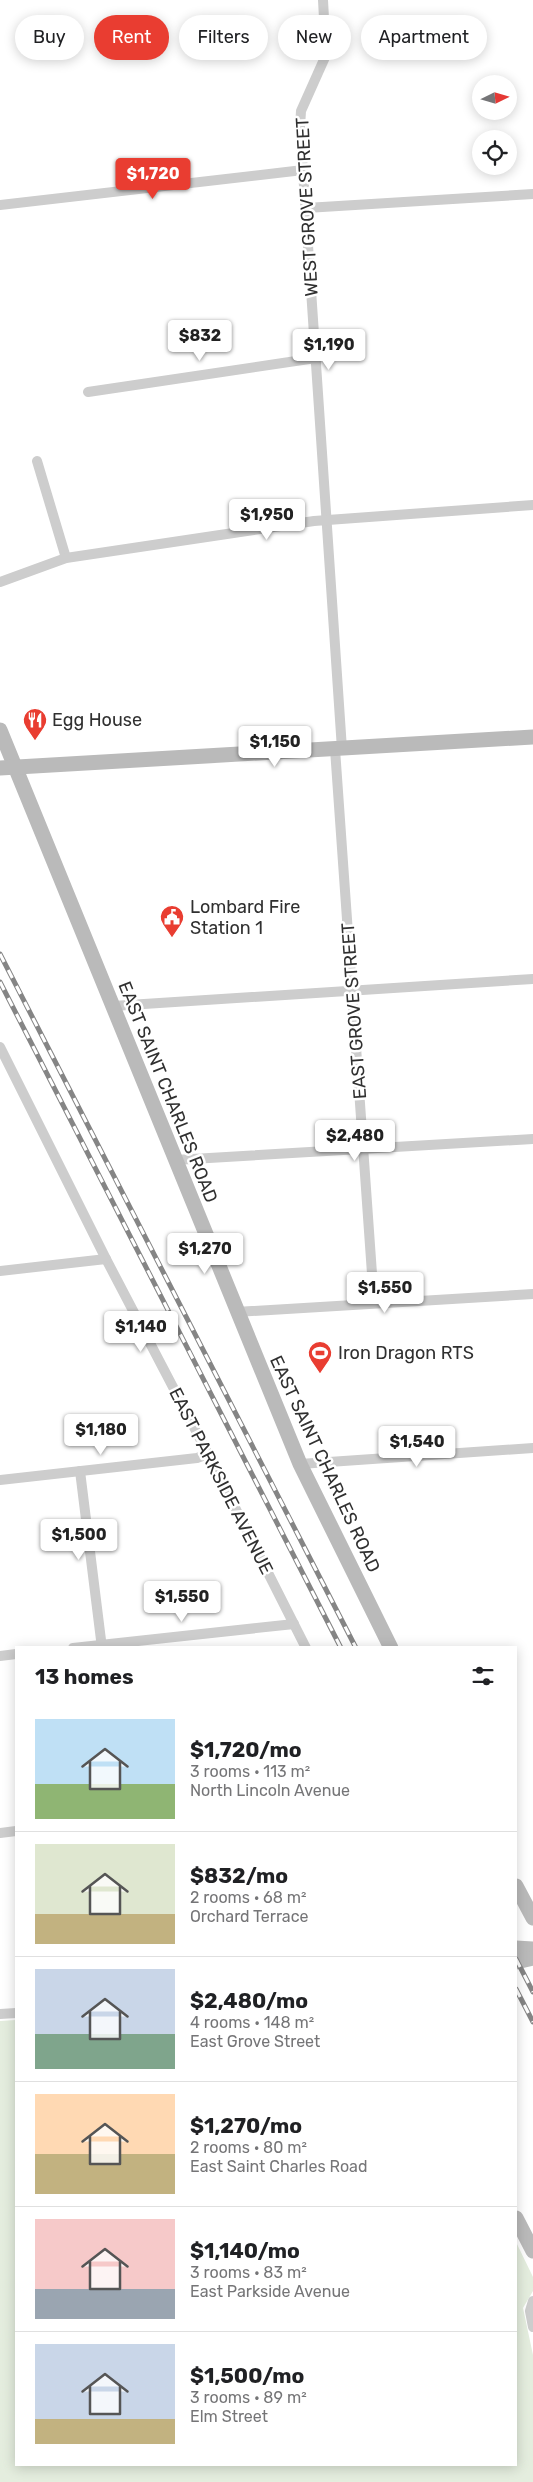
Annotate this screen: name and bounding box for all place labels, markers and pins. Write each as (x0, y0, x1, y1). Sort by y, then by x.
pin: $1,720 (112, 158, 194, 200)
pin: $832 (170, 320, 230, 362)
pin: $1,190 (288, 328, 370, 371)
pin: $1,950 (226, 498, 308, 541)
restaurant icon: Egg House (22, 707, 48, 741)
place label: Egg House (52, 709, 142, 731)
pin: $1,150 (234, 726, 316, 768)
place label: Lombard Fire Station 1 (190, 896, 300, 939)
public building icon: Lombard Fire Station 1 (159, 904, 185, 938)
pin: $2,480 (314, 1120, 396, 1162)
pin: $1,270 (164, 1232, 246, 1275)
pin: $1,550 (344, 1272, 426, 1314)
pin: $1,140 (100, 1310, 182, 1353)
sports icon: Iron Dragon RTS (307, 1340, 333, 1374)
place label: Iron Dragon RTS (338, 1342, 474, 1364)
pin: $1,180 (60, 1414, 142, 1456)
pin: $1,540 (376, 1426, 458, 1468)
pin: $1,500 (38, 1518, 120, 1561)
pin: $1,550 (141, 1580, 223, 1623)

